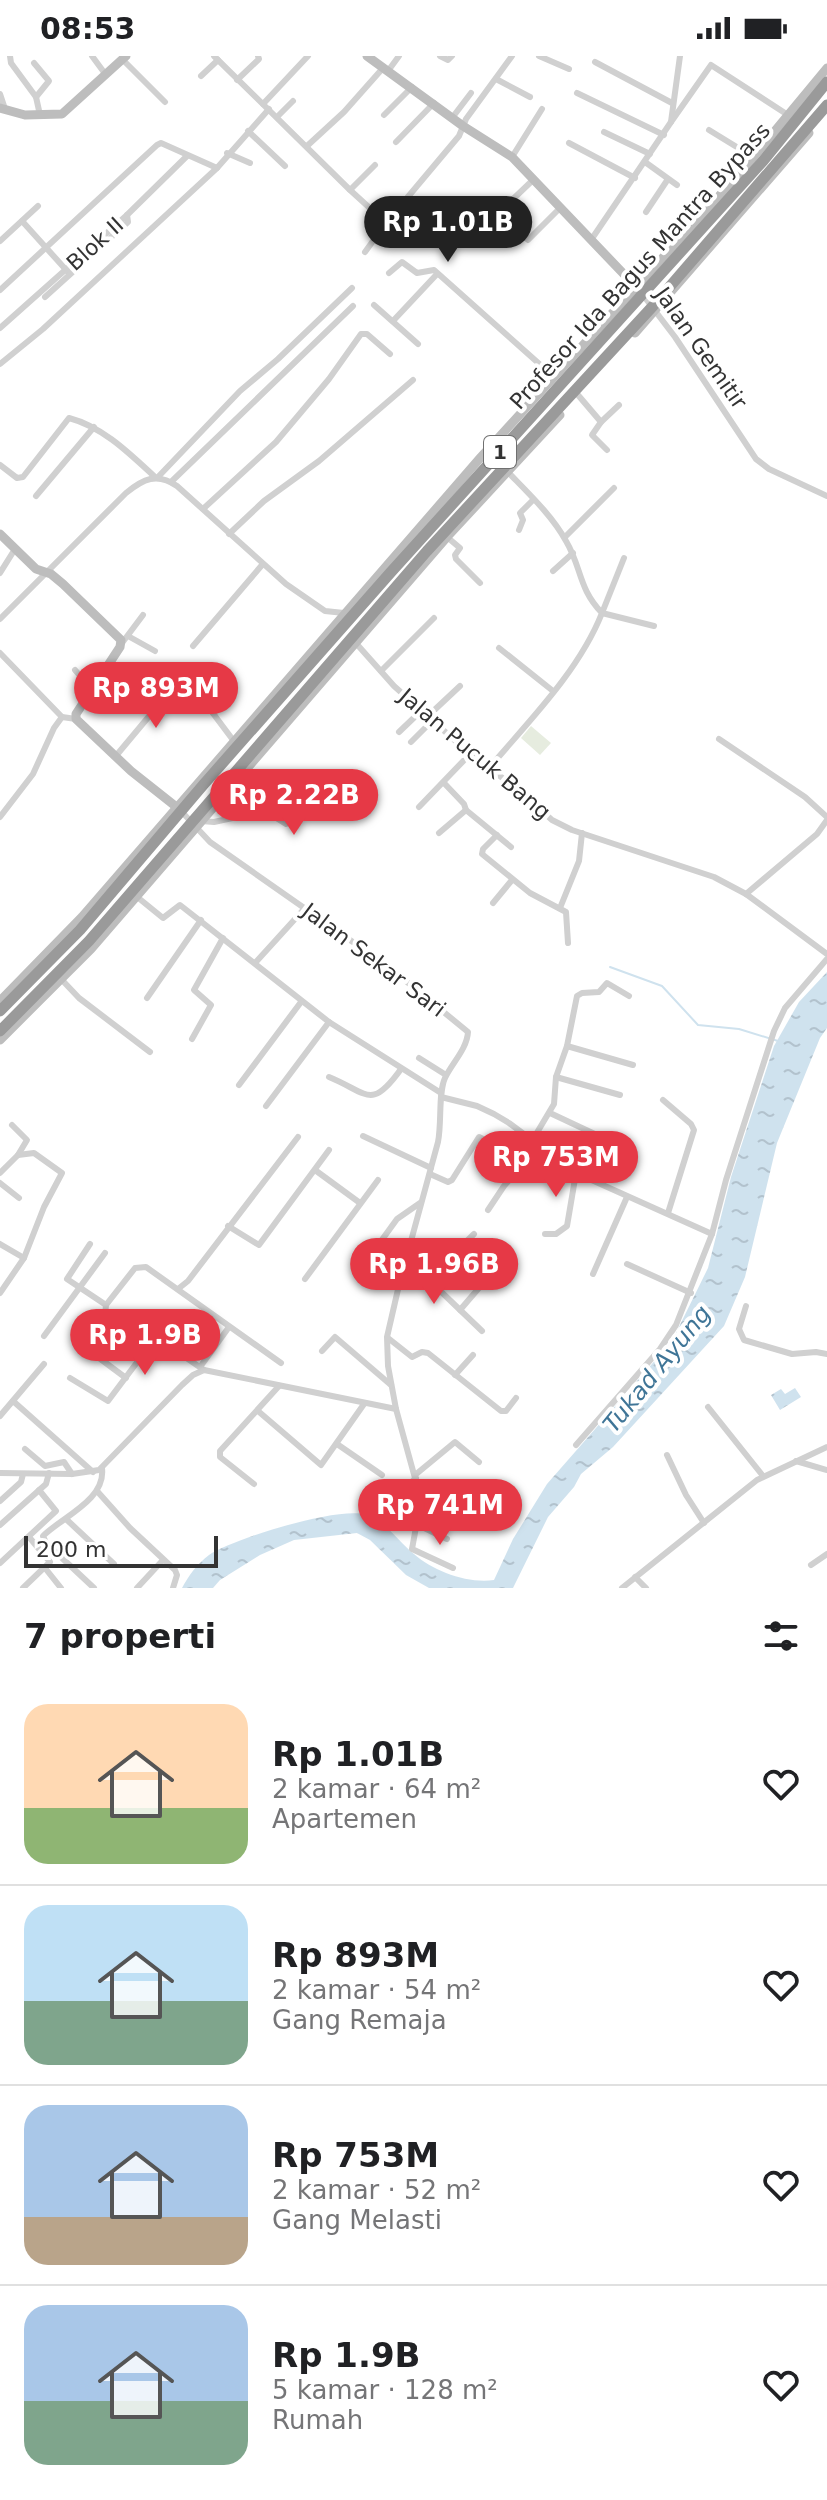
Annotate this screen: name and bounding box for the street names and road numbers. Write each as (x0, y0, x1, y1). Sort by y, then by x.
street label: Profesor Ida Bagus Mantra Bypass (505, 118, 775, 414)
street label: Blok II (62, 212, 128, 276)
street label: Jalan Gemitir (649, 281, 753, 414)
road number: 1 (484, 436, 516, 468)
street label: Jalan Pucuk Bang (393, 682, 556, 825)
street label: Jalan Sekar Sari (296, 897, 450, 1022)

